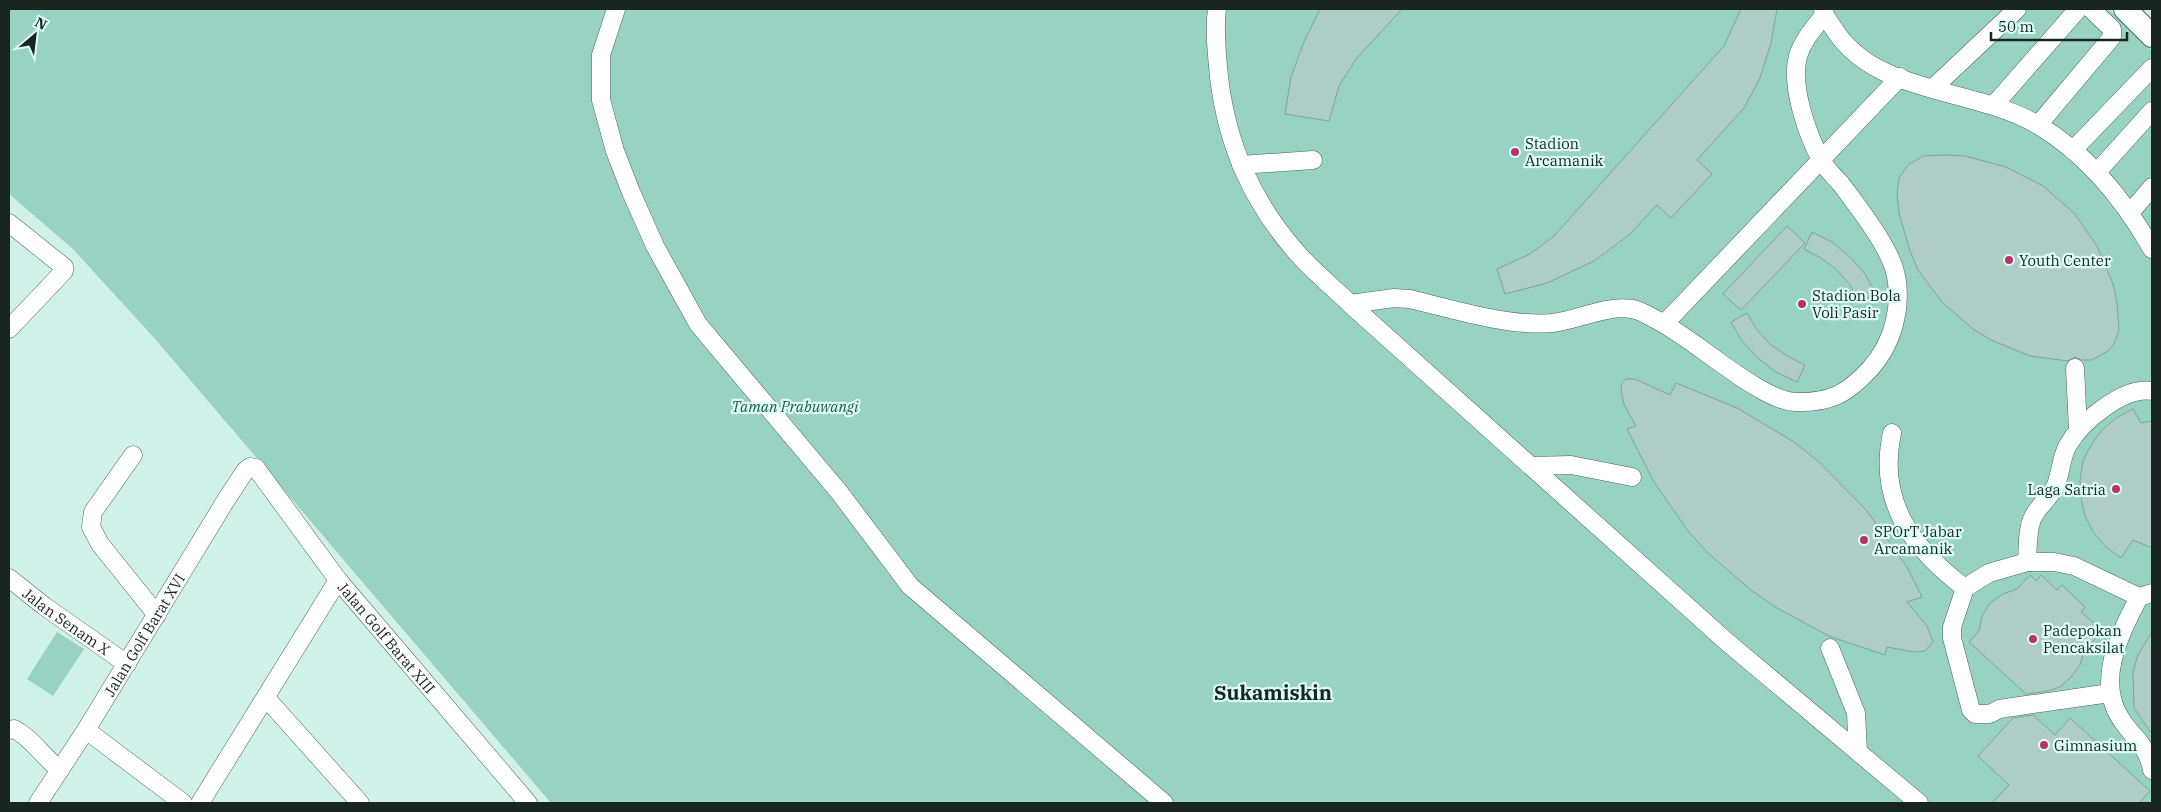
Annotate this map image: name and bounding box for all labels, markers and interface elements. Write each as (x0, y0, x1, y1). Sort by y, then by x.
north arrow (10, 10, 60, 60)
scale bar (1991, 10, 2127, 42)
text: N (32, 13, 50, 34)
text: 50 m (1998, 17, 2034, 36)
place label: Stadion Arcamanik (1525, 134, 1604, 170)
marker: Stadion Arcamanik (1509, 146, 1521, 158)
place label: Youth Center (2019, 251, 2111, 270)
marker: Youth Center (2003, 254, 2015, 266)
place label: Stadion Bola Voli Pasir (1812, 286, 1901, 322)
marker: Stadion Bola Voli Pasir (1796, 298, 1808, 310)
park label: Taman Prabuwangi (731, 397, 859, 416)
place label: Laga Satria (2027, 480, 2106, 499)
marker: Laga Satria (2110, 483, 2122, 495)
place label: SPOrT Jabar Arcamanik (1874, 522, 1962, 558)
marker: SPOrT Jabar Arcamanik (1858, 534, 1870, 546)
street label: Jalan Golf Barat XVI (99, 570, 189, 699)
street label: Jalan Golf Barat XIII (334, 578, 440, 697)
street label: Jalan Senam X (19, 583, 114, 659)
place label: Padepokan Pencaksilat (2043, 621, 2124, 657)
marker: Padepokan Pencaksilat (2027, 633, 2039, 645)
district label: Sukamiskin (1214, 679, 1332, 706)
place label: Gimnasium (2054, 736, 2137, 755)
marker: Gimnasium (2038, 739, 2050, 751)

